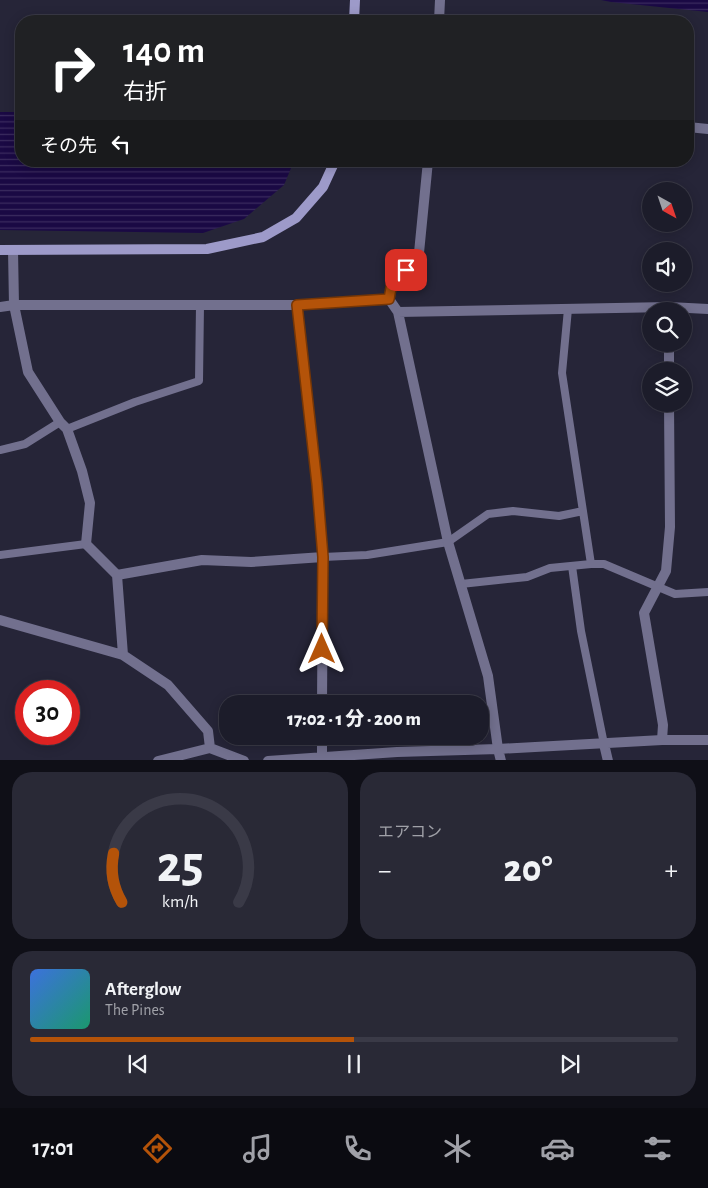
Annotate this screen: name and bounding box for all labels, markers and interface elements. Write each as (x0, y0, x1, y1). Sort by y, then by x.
text: 140 m (123, 34, 205, 69)
icon: right (40, 35, 105, 100)
text: 右折 (123, 81, 167, 103)
icon: left (107, 130, 135, 158)
text: その先 (40, 137, 97, 156)
north arrow (642, 182, 692, 232)
map controls (642, 182, 692, 412)
button: sound (642, 242, 692, 292)
pin (385, 249, 427, 291)
icon: arrive (392, 256, 420, 284)
button: search (642, 302, 692, 352)
button: layers (642, 362, 692, 412)
position arrow (295, 622, 347, 674)
speed limit sign: 30 (15, 680, 80, 745)
text: 17:02 · 1 分 · 200 m (287, 710, 421, 729)
text: エアコン (378, 824, 442, 840)
text: 25 (157, 839, 203, 891)
text: 20° (504, 851, 552, 889)
text: − (378, 857, 391, 885)
text: + (665, 857, 678, 885)
text: km/h (162, 893, 198, 911)
text: Afterglow (105, 980, 181, 999)
text: The Pines (105, 1002, 165, 1018)
icon: previous (124, 1050, 152, 1078)
icon: pause (340, 1050, 368, 1078)
icon: next (556, 1050, 584, 1078)
icon: directions (140, 1131, 175, 1166)
icon: music (240, 1131, 275, 1166)
icon: phone (340, 1131, 375, 1166)
icon: climate (440, 1131, 475, 1166)
icon: car (540, 1131, 575, 1166)
icon: filters (640, 1131, 675, 1166)
text: 17:01 (33, 1137, 74, 1159)

